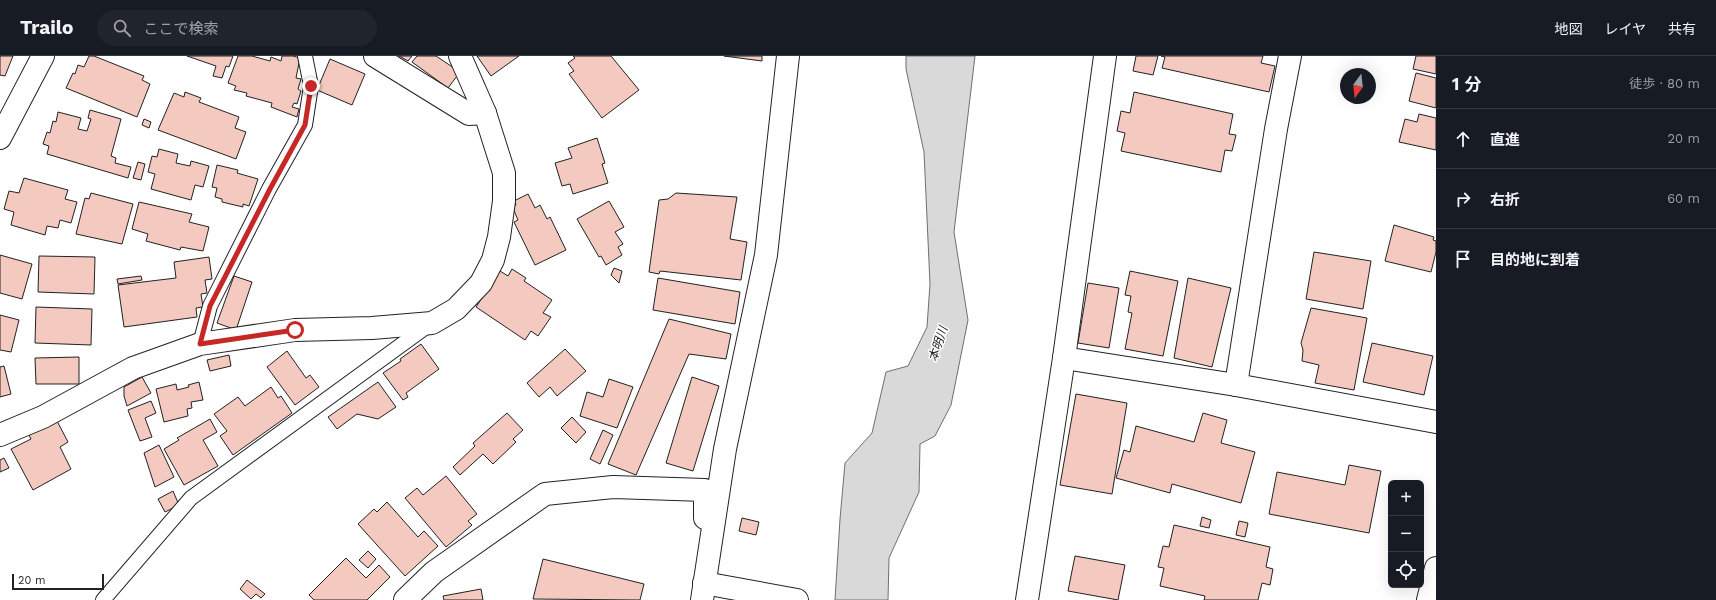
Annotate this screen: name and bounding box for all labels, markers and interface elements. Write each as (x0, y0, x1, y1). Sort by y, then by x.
search box (97, 10, 377, 46)
text: Trailo (20, 16, 73, 39)
icon: search (111, 17, 133, 39)
text: ここで検索 (143, 20, 218, 38)
text: 地図 (1554, 21, 1582, 37)
text: レイヤ (1604, 21, 1646, 37)
text: 共有 (1668, 21, 1696, 37)
north arrow (1340, 68, 1376, 104)
text: 1 分 (1452, 74, 1481, 94)
text: 徒歩 · 80 m (1629, 76, 1700, 91)
route end (302, 77, 320, 95)
icon: ahead (1452, 128, 1474, 150)
text: 直進 (1490, 131, 1520, 149)
text: 20 m (1668, 131, 1700, 146)
icon: right (1452, 188, 1474, 210)
text: 右折 (1490, 191, 1520, 209)
text: 60 m (1667, 191, 1700, 206)
icon: arrive (1452, 248, 1474, 270)
text: 目的地に到着 (1490, 251, 1580, 269)
route start (286, 321, 304, 339)
water label: 本明川 (926, 323, 951, 363)
map controls (1388, 480, 1424, 588)
button: + (1388, 480, 1424, 516)
button: − (1388, 516, 1424, 552)
button: locate (1388, 552, 1424, 588)
scale bar (12, 572, 104, 591)
text: 20 m (18, 574, 46, 587)

